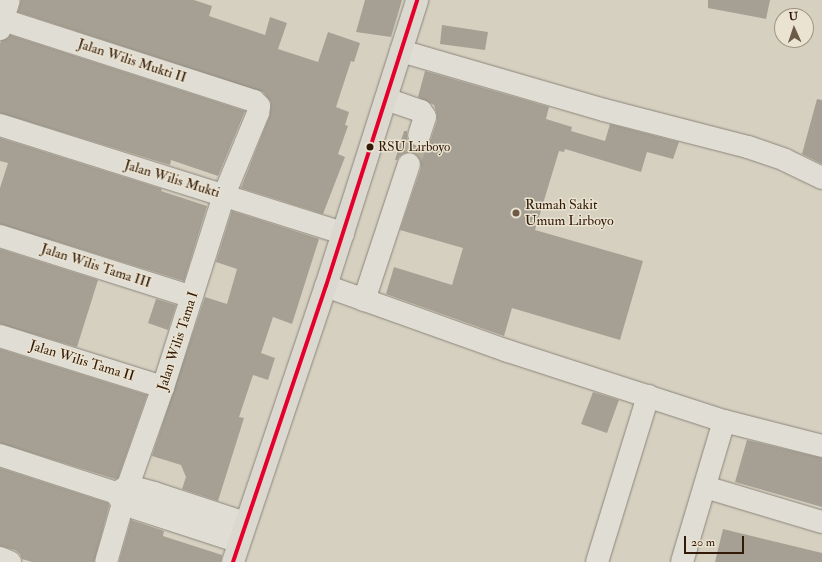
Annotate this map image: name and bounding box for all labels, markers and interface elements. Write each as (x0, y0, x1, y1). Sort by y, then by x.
north arrow (774, 8, 814, 48)
text: U (788, 10, 798, 23)
street label: Jalan Wilis Mukti II (76, 36, 188, 86)
place label: RSU Lirboyo (378, 139, 450, 155)
marker: RSU Lirboyo (365, 142, 375, 152)
street label: Jalan Wilis Mukti (122, 156, 222, 202)
place label: Rumah Sakit Umum Lirboyo (525, 197, 614, 230)
marker: Rumah Sakit Umum Lirboyo (510, 207, 522, 219)
street label: Jalan Wilis Tama III (39, 240, 153, 292)
street label: Jalan Wilis Tama I (154, 289, 202, 393)
street label: Jalan Wilis Tama II (27, 337, 137, 385)
scale bar (686, 528, 746, 554)
text: 20 m (691, 535, 715, 550)

